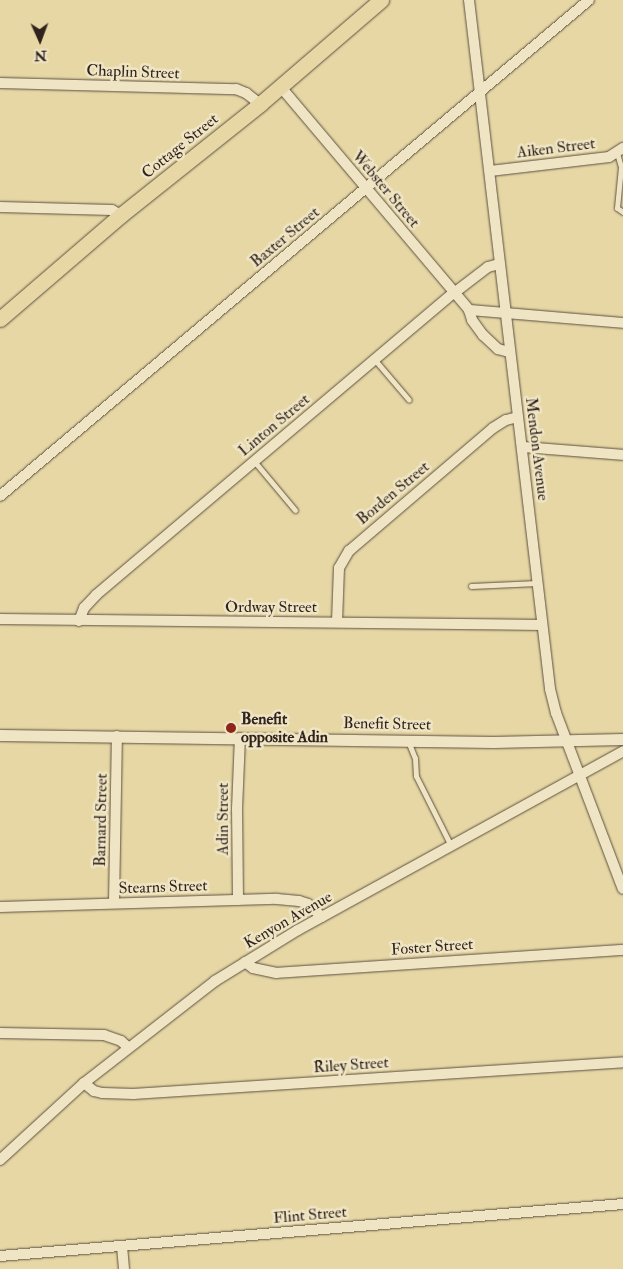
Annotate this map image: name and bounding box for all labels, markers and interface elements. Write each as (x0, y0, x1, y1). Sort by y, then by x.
north arrow (15, 15, 65, 65)
text: N (34, 47, 47, 64)
street label: Chaplin Street (86, 61, 180, 83)
street label: Cottage Street (138, 109, 222, 183)
street label: Aiken Street (516, 134, 596, 162)
street label: Webster Street (348, 147, 424, 231)
street label: Baxter Street (247, 203, 323, 271)
street label: Linton Street (234, 390, 314, 460)
street label: Mendon Avenue (521, 396, 553, 502)
street label: Borden Street (353, 457, 433, 529)
street label: Ordway Street (225, 597, 317, 617)
place label: Benefit opposite Adin (241, 709, 328, 747)
street label: Benefit Street (343, 714, 431, 734)
marker: Benefit opposite Adin (225, 722, 237, 734)
street label: Barnard Street (91, 773, 111, 867)
street label: Adin Street (213, 783, 233, 855)
street label: Stearns Street (118, 876, 208, 898)
street label: Kenyon Avenue (241, 887, 335, 953)
street label: Foster Street (390, 935, 474, 959)
street label: Riley Street (313, 1053, 389, 1077)
street label: Flint Street (272, 1202, 348, 1228)

